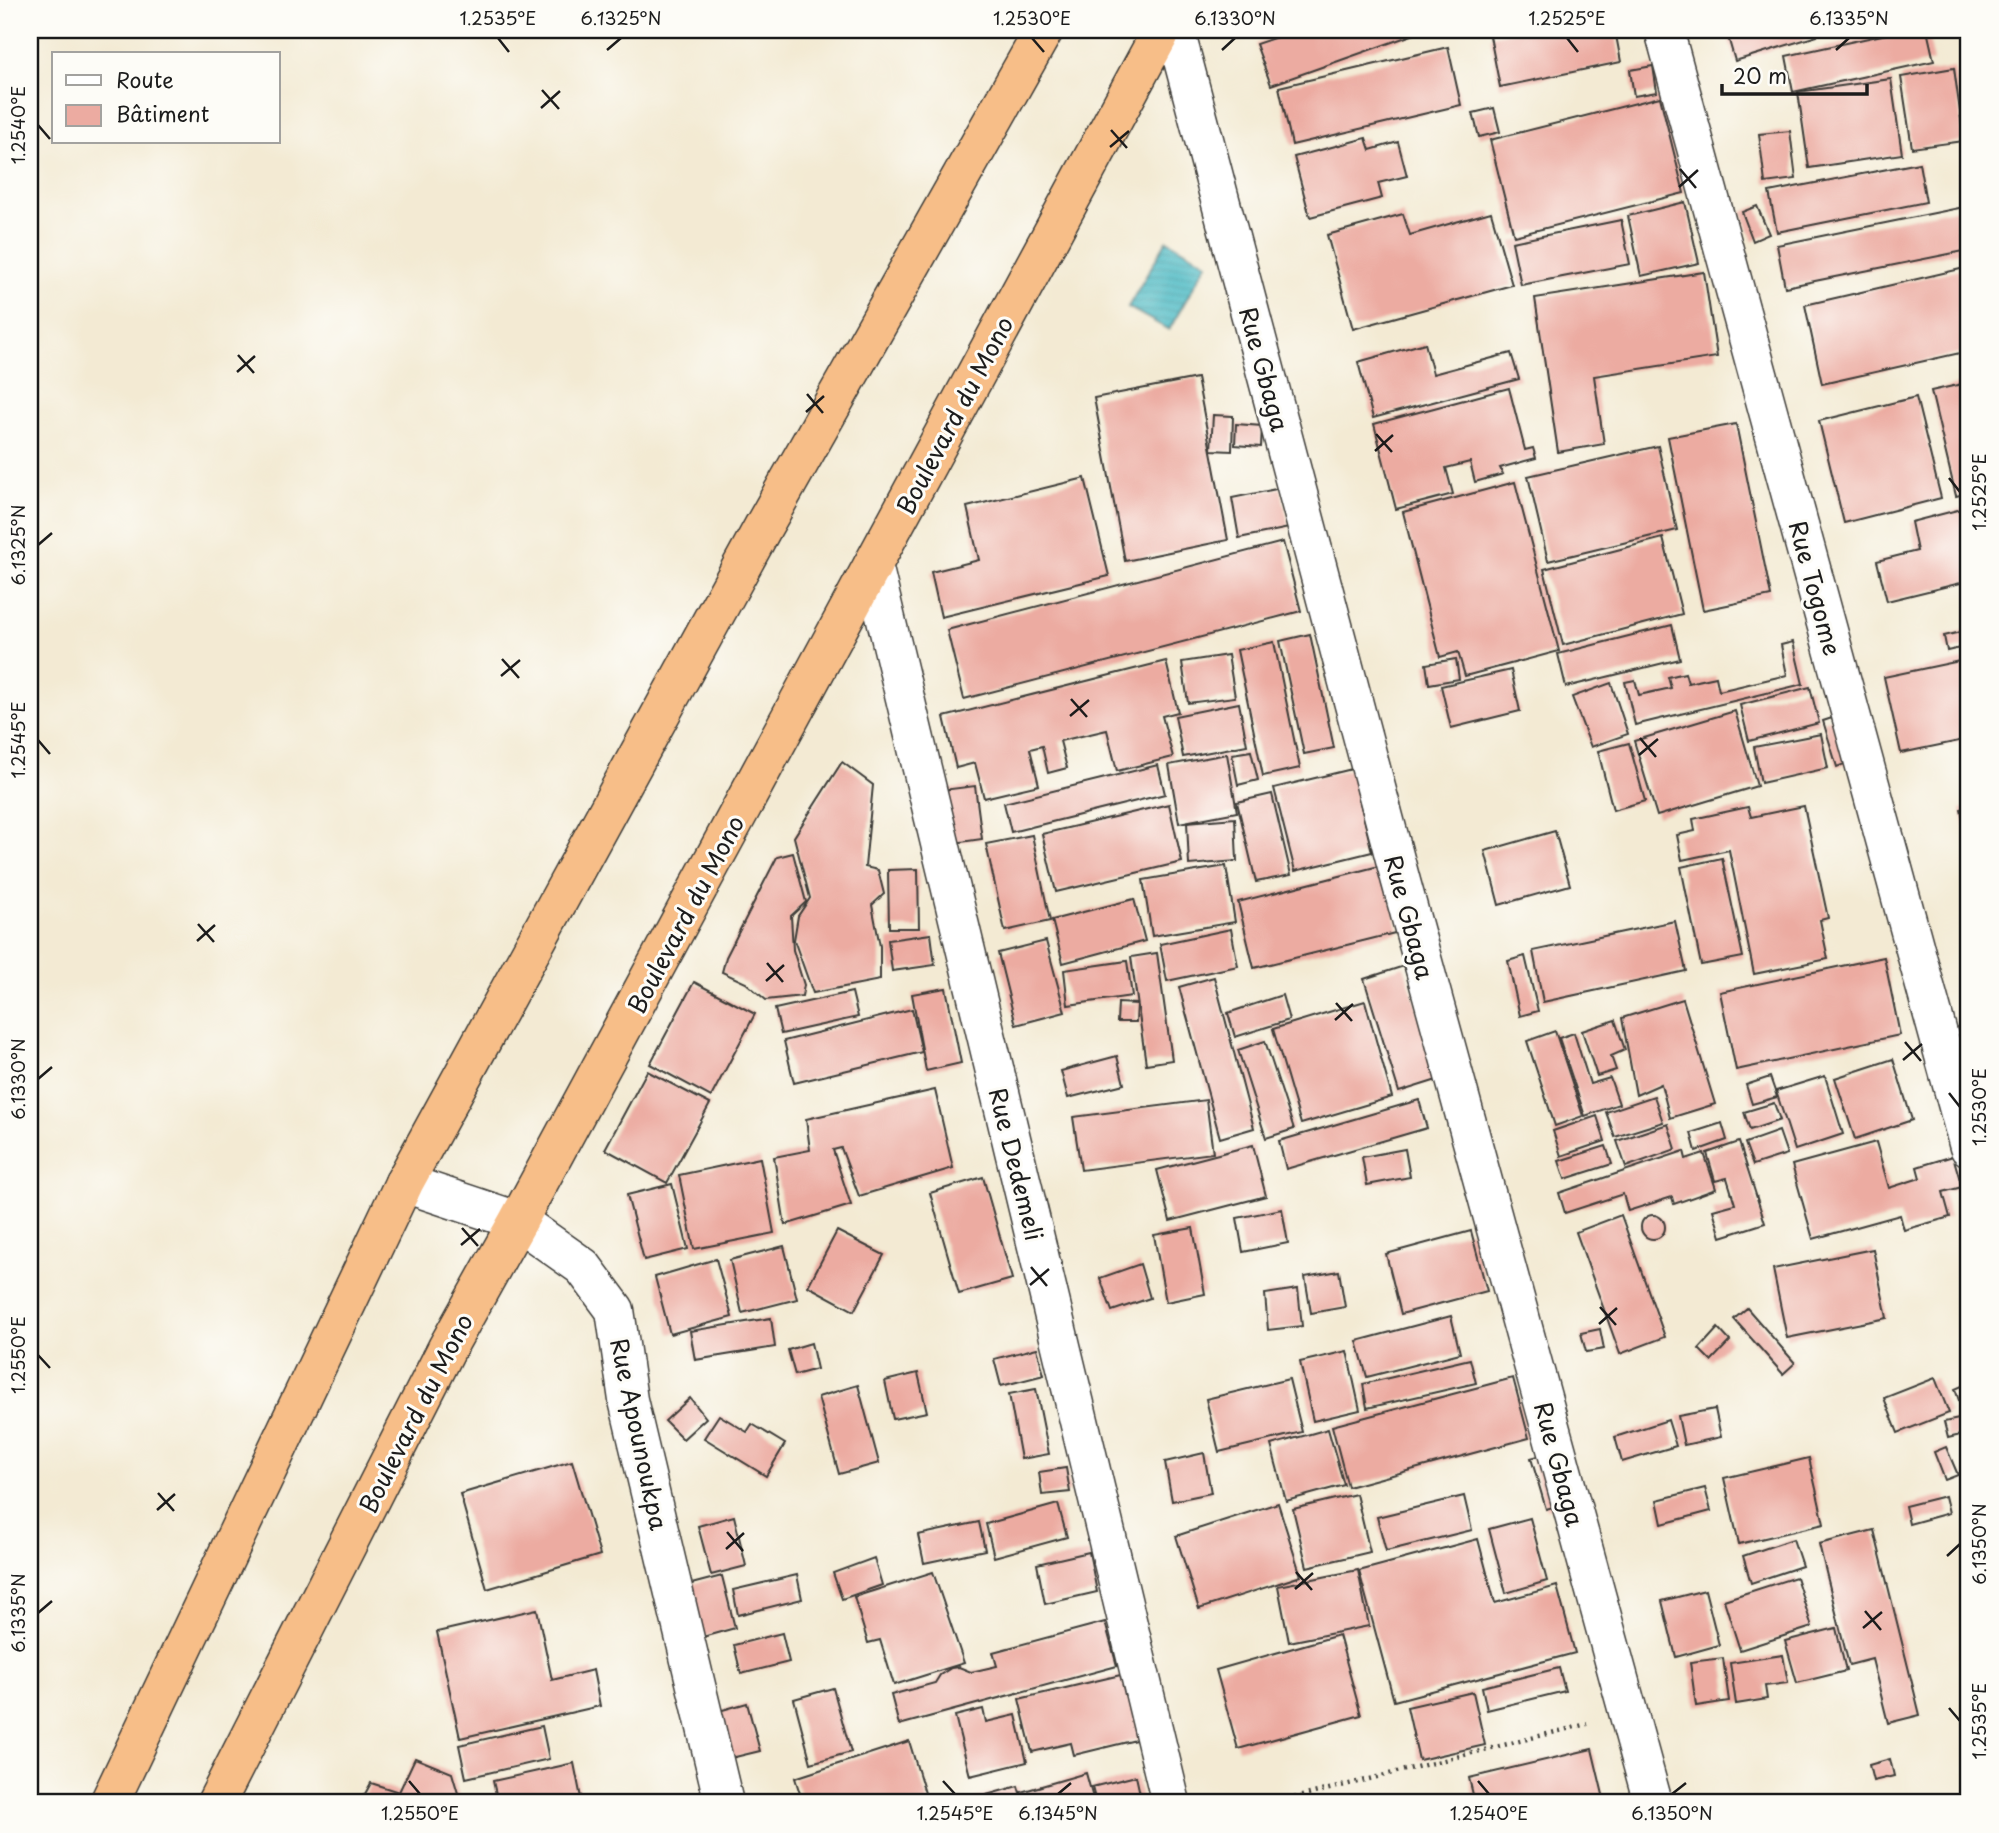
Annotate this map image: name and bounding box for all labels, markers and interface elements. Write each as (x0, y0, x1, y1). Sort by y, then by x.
text: 1.2535°E (460, 4, 536, 31)
text: 6.1325°N (581, 4, 661, 31)
text: 1.2530°E (993, 4, 1071, 31)
text: 6.1330°N (1194, 4, 1276, 31)
text: 1.2525°E (1528, 4, 1606, 31)
text: 6.1335°N (1809, 4, 1889, 31)
legend (52, 52, 280, 144)
scale bar (1722, 52, 1868, 96)
text: 20 m (1733, 59, 1787, 91)
text: Route (116, 63, 174, 95)
text: 1.2540°E (4, 86, 31, 164)
text: Bâtiment (116, 97, 209, 129)
street label: Rue Gbaga (1231, 303, 1299, 435)
street label: Boulevard du Mono (887, 310, 1021, 520)
text: 1.2525°E (1965, 453, 1992, 531)
text: 6.1325°N (4, 505, 31, 585)
street label: Rue Togome (1781, 517, 1851, 659)
text: 1.2545°E (4, 701, 31, 779)
street label: Boulevard du Mono (618, 809, 752, 1019)
street label: Rue Gbaga (1376, 851, 1444, 983)
text: 6.1330°N (4, 1038, 31, 1120)
text: 1.2530°E (1965, 1068, 1992, 1146)
street label: Rue Dedemeli (981, 1084, 1053, 1244)
street label: Boulevard du Mono (349, 1307, 481, 1519)
text: 1.2550°E (4, 1316, 31, 1394)
street label: Rue Apounoukpa (602, 1335, 678, 1534)
street label: Rue Gbaga (1526, 1398, 1594, 1530)
text: 6.1350°N (1965, 1503, 1992, 1585)
text: 6.1335°N (4, 1573, 31, 1653)
text: 1.2535°E (1965, 1683, 1992, 1759)
text: 1.2550°E (381, 1799, 459, 1826)
text: 1.2545°E (916, 1799, 994, 1826)
text: 6.1345°N (1018, 1799, 1098, 1826)
text: 1.2540°E (1450, 1799, 1528, 1826)
text: 6.1350°N (1631, 1799, 1713, 1826)

